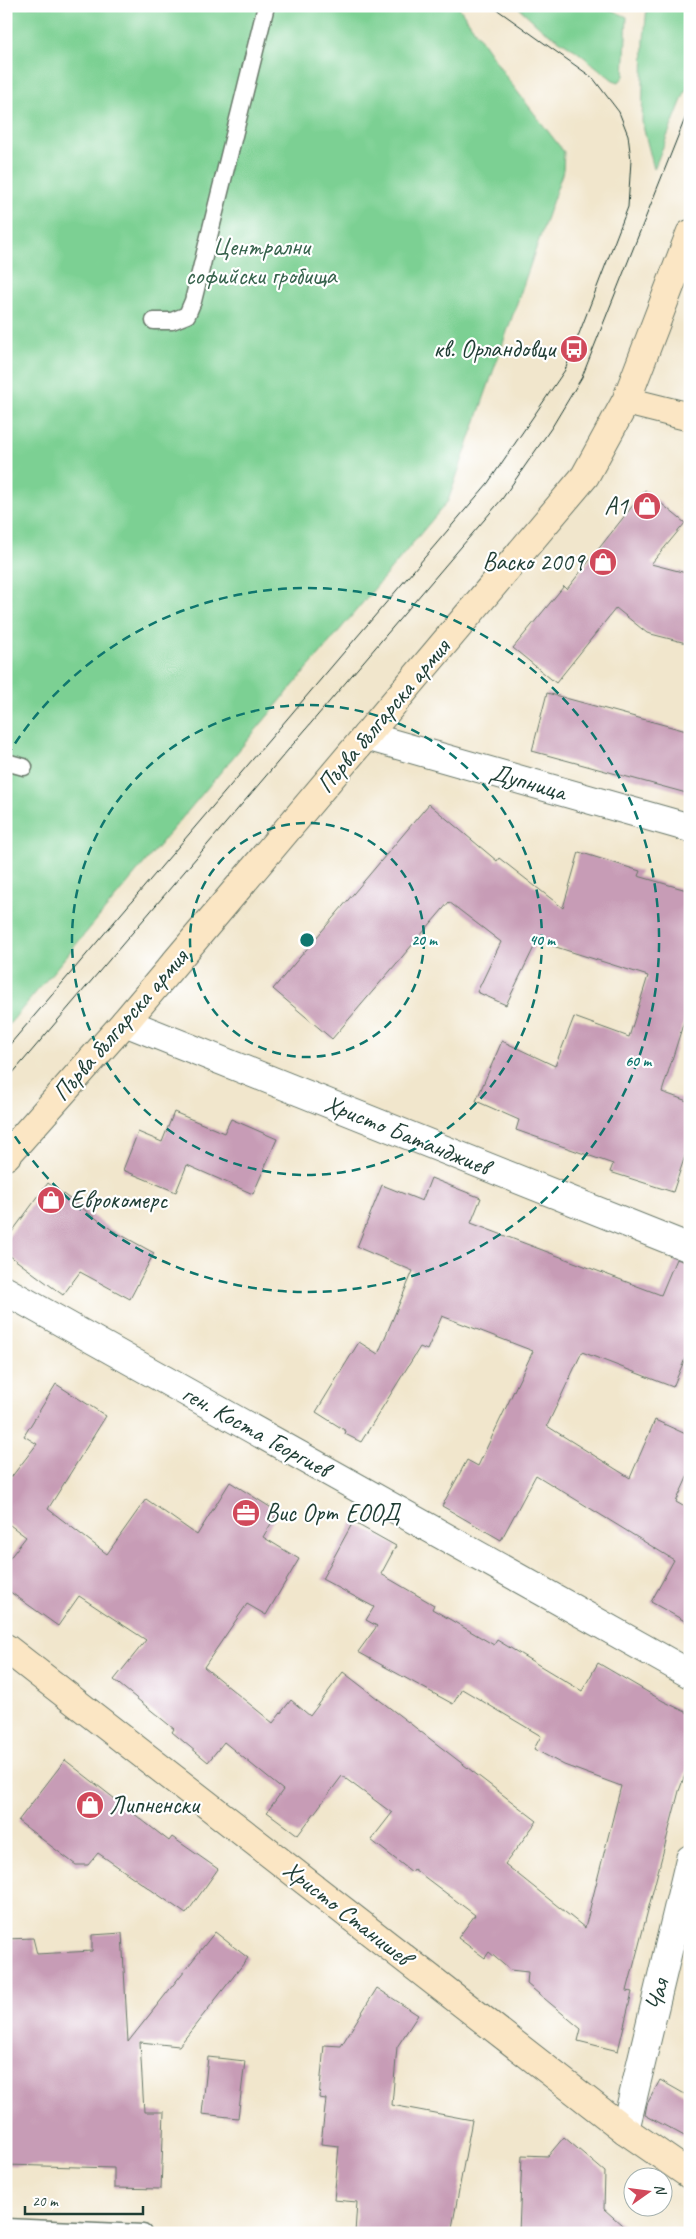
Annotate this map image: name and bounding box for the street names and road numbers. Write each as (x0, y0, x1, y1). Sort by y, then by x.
street label: Първа българска армия (309, 631, 458, 800)
street label: Дупница (486, 756, 572, 809)
street label: Първа българска армия (45, 941, 196, 1108)
street label: Христо Батанджиев (320, 1087, 498, 1184)
street label: ген. Коста Георгиев (177, 1377, 340, 1487)
street label: Христо Станишев (277, 1853, 422, 1977)
street label: Чая (638, 1974, 677, 2014)

